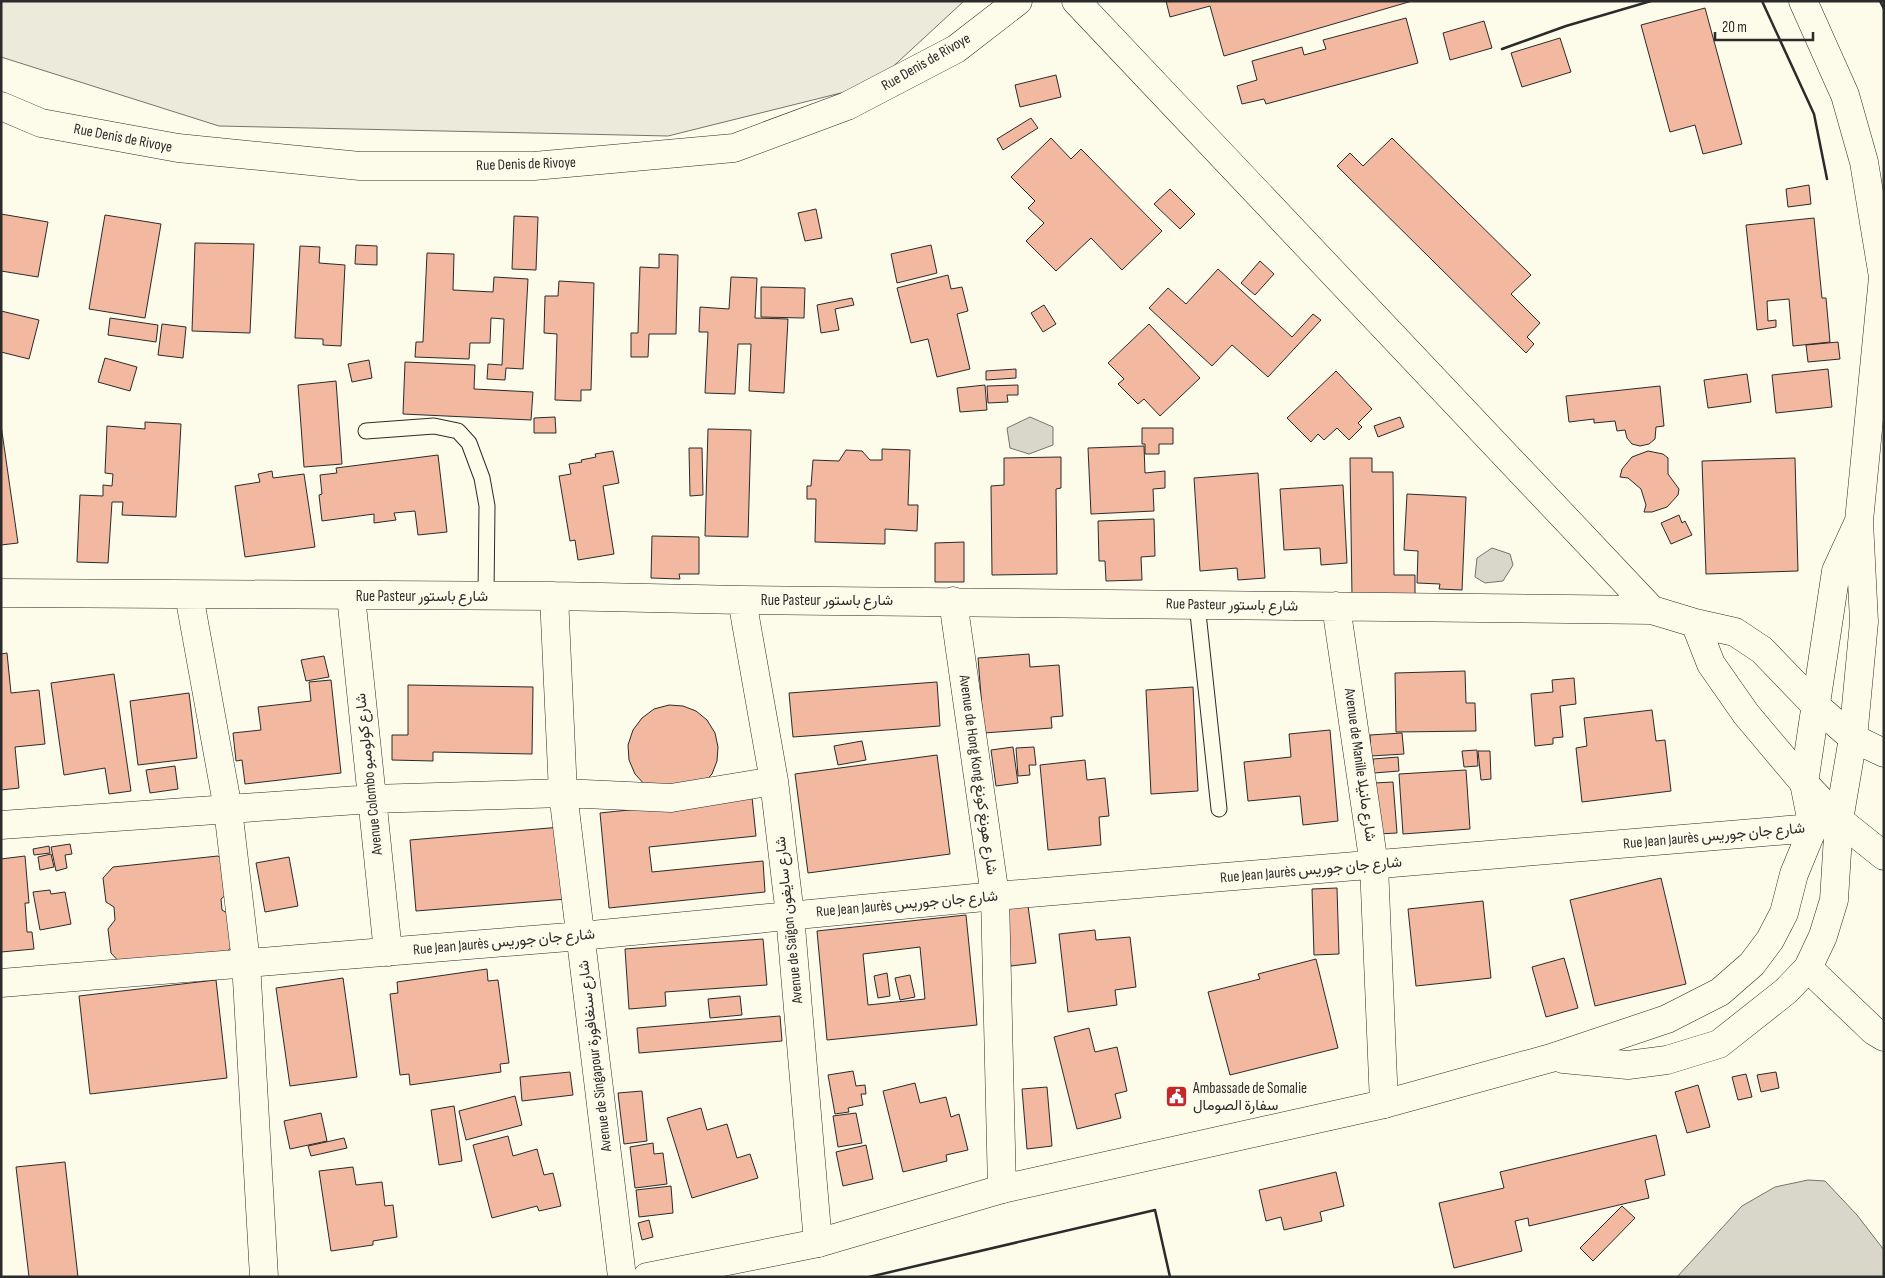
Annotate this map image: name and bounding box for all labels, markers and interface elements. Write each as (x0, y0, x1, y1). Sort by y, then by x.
scale bar (1715, 10, 1812, 42)
text: 20 m (1722, 18, 1747, 37)
street label: Rue Denis de Rivoye (878, 29, 974, 95)
street label: Rue Denis de Rivoye (72, 119, 174, 157)
street label: Rue Denis de Rivoye (476, 153, 576, 175)
street label: Rue Pasteur شارع باستور (356, 587, 488, 607)
street label: Rue Pasteur شارع باستور (761, 591, 893, 611)
street label: Rue Pasteur شارع باستور (1166, 594, 1298, 617)
street label: Avenue de Hong Kong شارع هونغ كونغ (953, 673, 1001, 877)
street label: Avenue de Manille شارع مانيلا (1339, 686, 1380, 843)
street label: Avenue Colombo شارع كولومبو (351, 692, 388, 857)
street label: Rue Jean Jaurès شارع جان جوريس (1622, 819, 1806, 854)
street label: Avenue de Saïgon شارع سايغون (771, 835, 808, 1006)
street label: Rue Jean Jaurès شارع جان جوريس (1219, 853, 1403, 888)
street label: Rue Jean Jaurès شارع جان جوريس (815, 887, 999, 922)
street label: Rue Jean Jaurès شارع جان جوريس (412, 925, 596, 960)
street label: Avenue de Singapour شارع سنغافورة (574, 959, 617, 1154)
place label: Ambassade de Somalie سفارة الصومال (1192, 1079, 1307, 1115)
public building icon: Ambassade de Somalie سفارة الصومال (1165, 1085, 1189, 1109)

